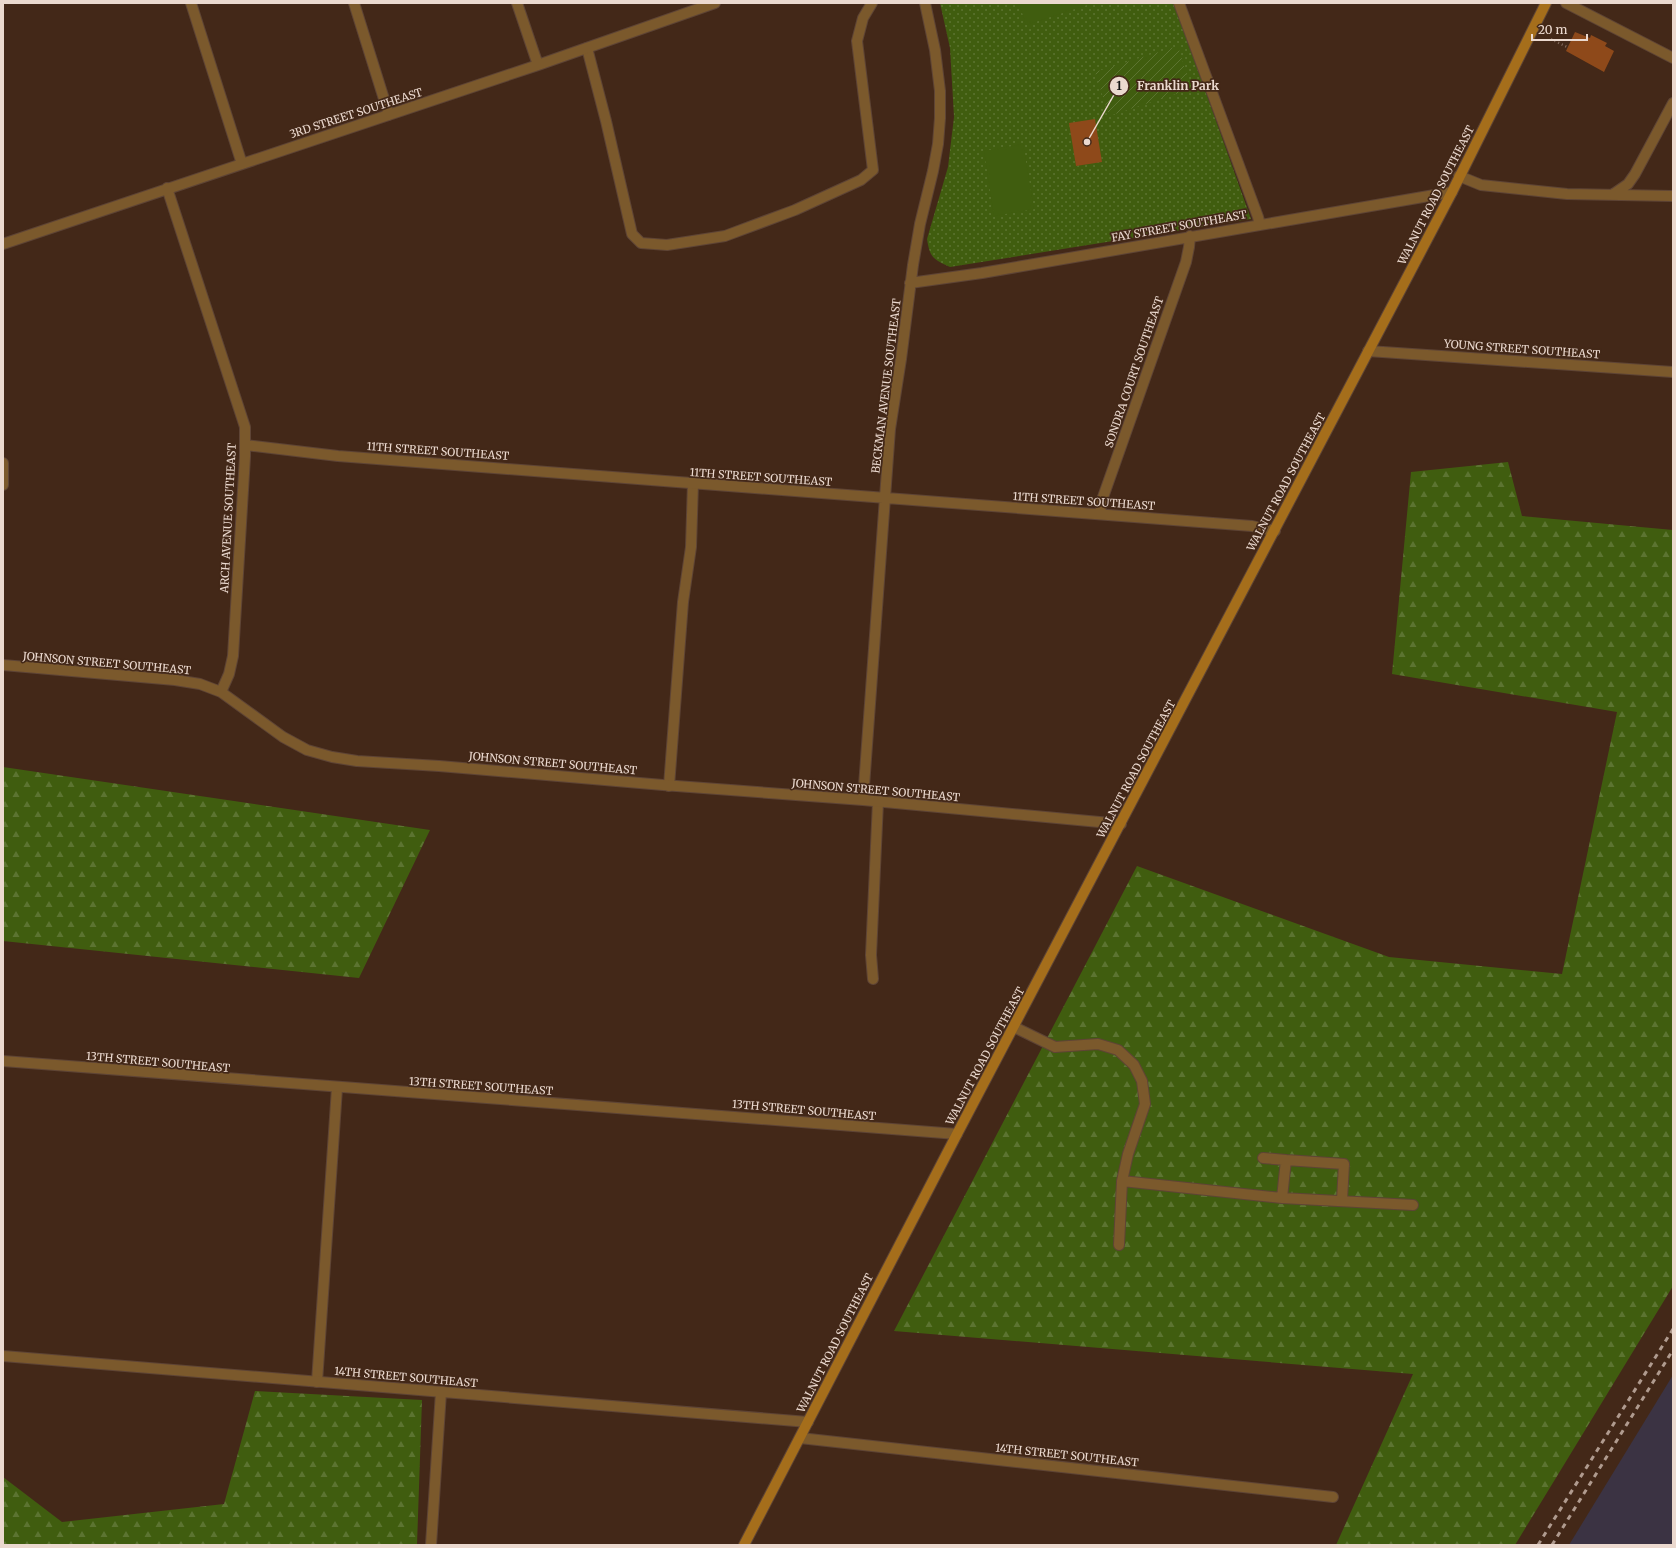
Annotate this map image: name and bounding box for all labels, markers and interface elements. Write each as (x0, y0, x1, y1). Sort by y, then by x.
scale bar (1532, 16, 1587, 42)
text: 20 m (1538, 22, 1567, 37)
callout: Franklin Park (1109, 74, 1227, 98)
text: 1 (1116, 78, 1122, 93)
text: Franklin Park (1137, 78, 1219, 93)
street label: 3RD STREET SOUTHEAST (288, 85, 425, 141)
street label: WALNUT ROAD SOUTHEAST (1394, 123, 1477, 268)
street label: FAY STREET SOUTHEAST (1110, 207, 1248, 245)
street label: SONDRA COURT SOUTHEAST (1102, 294, 1167, 449)
street label: BECKMAN AVENUE SOUTHEAST (868, 297, 904, 474)
street label: YOUNG STREET SOUTHEAST (1442, 336, 1601, 361)
street label: WALNUT ROAD SOUTHEAST (1243, 410, 1329, 554)
street label: 11TH STREET SOUTHEAST (366, 439, 510, 463)
street label: ARCH AVENUE SOUTHEAST (217, 442, 239, 594)
street label: 11TH STREET SOUTHEAST (689, 465, 833, 489)
street label: 11TH STREET SOUTHEAST (1012, 489, 1156, 513)
street label: JOHNSON STREET SOUTHEAST (21, 649, 192, 677)
street label: WALNUT ROAD SOUTHEAST (1093, 697, 1179, 841)
street label: JOHNSON STREET SOUTHEAST (467, 749, 638, 777)
street label: JOHNSON STREET SOUTHEAST (790, 776, 961, 804)
street label: WALNUT ROAD SOUTHEAST (942, 984, 1028, 1128)
street label: 13TH STREET SOUTHEAST (85, 1049, 231, 1075)
street label: 13TH STREET SOUTHEAST (408, 1074, 554, 1098)
street label: 13TH STREET SOUTHEAST (731, 1097, 877, 1123)
street label: WALNUT ROAD SOUTHEAST (793, 1271, 876, 1416)
street label: 14TH STREET SOUTHEAST (334, 1364, 479, 1390)
street label: 14TH STREET SOUTHEAST (995, 1441, 1140, 1470)

